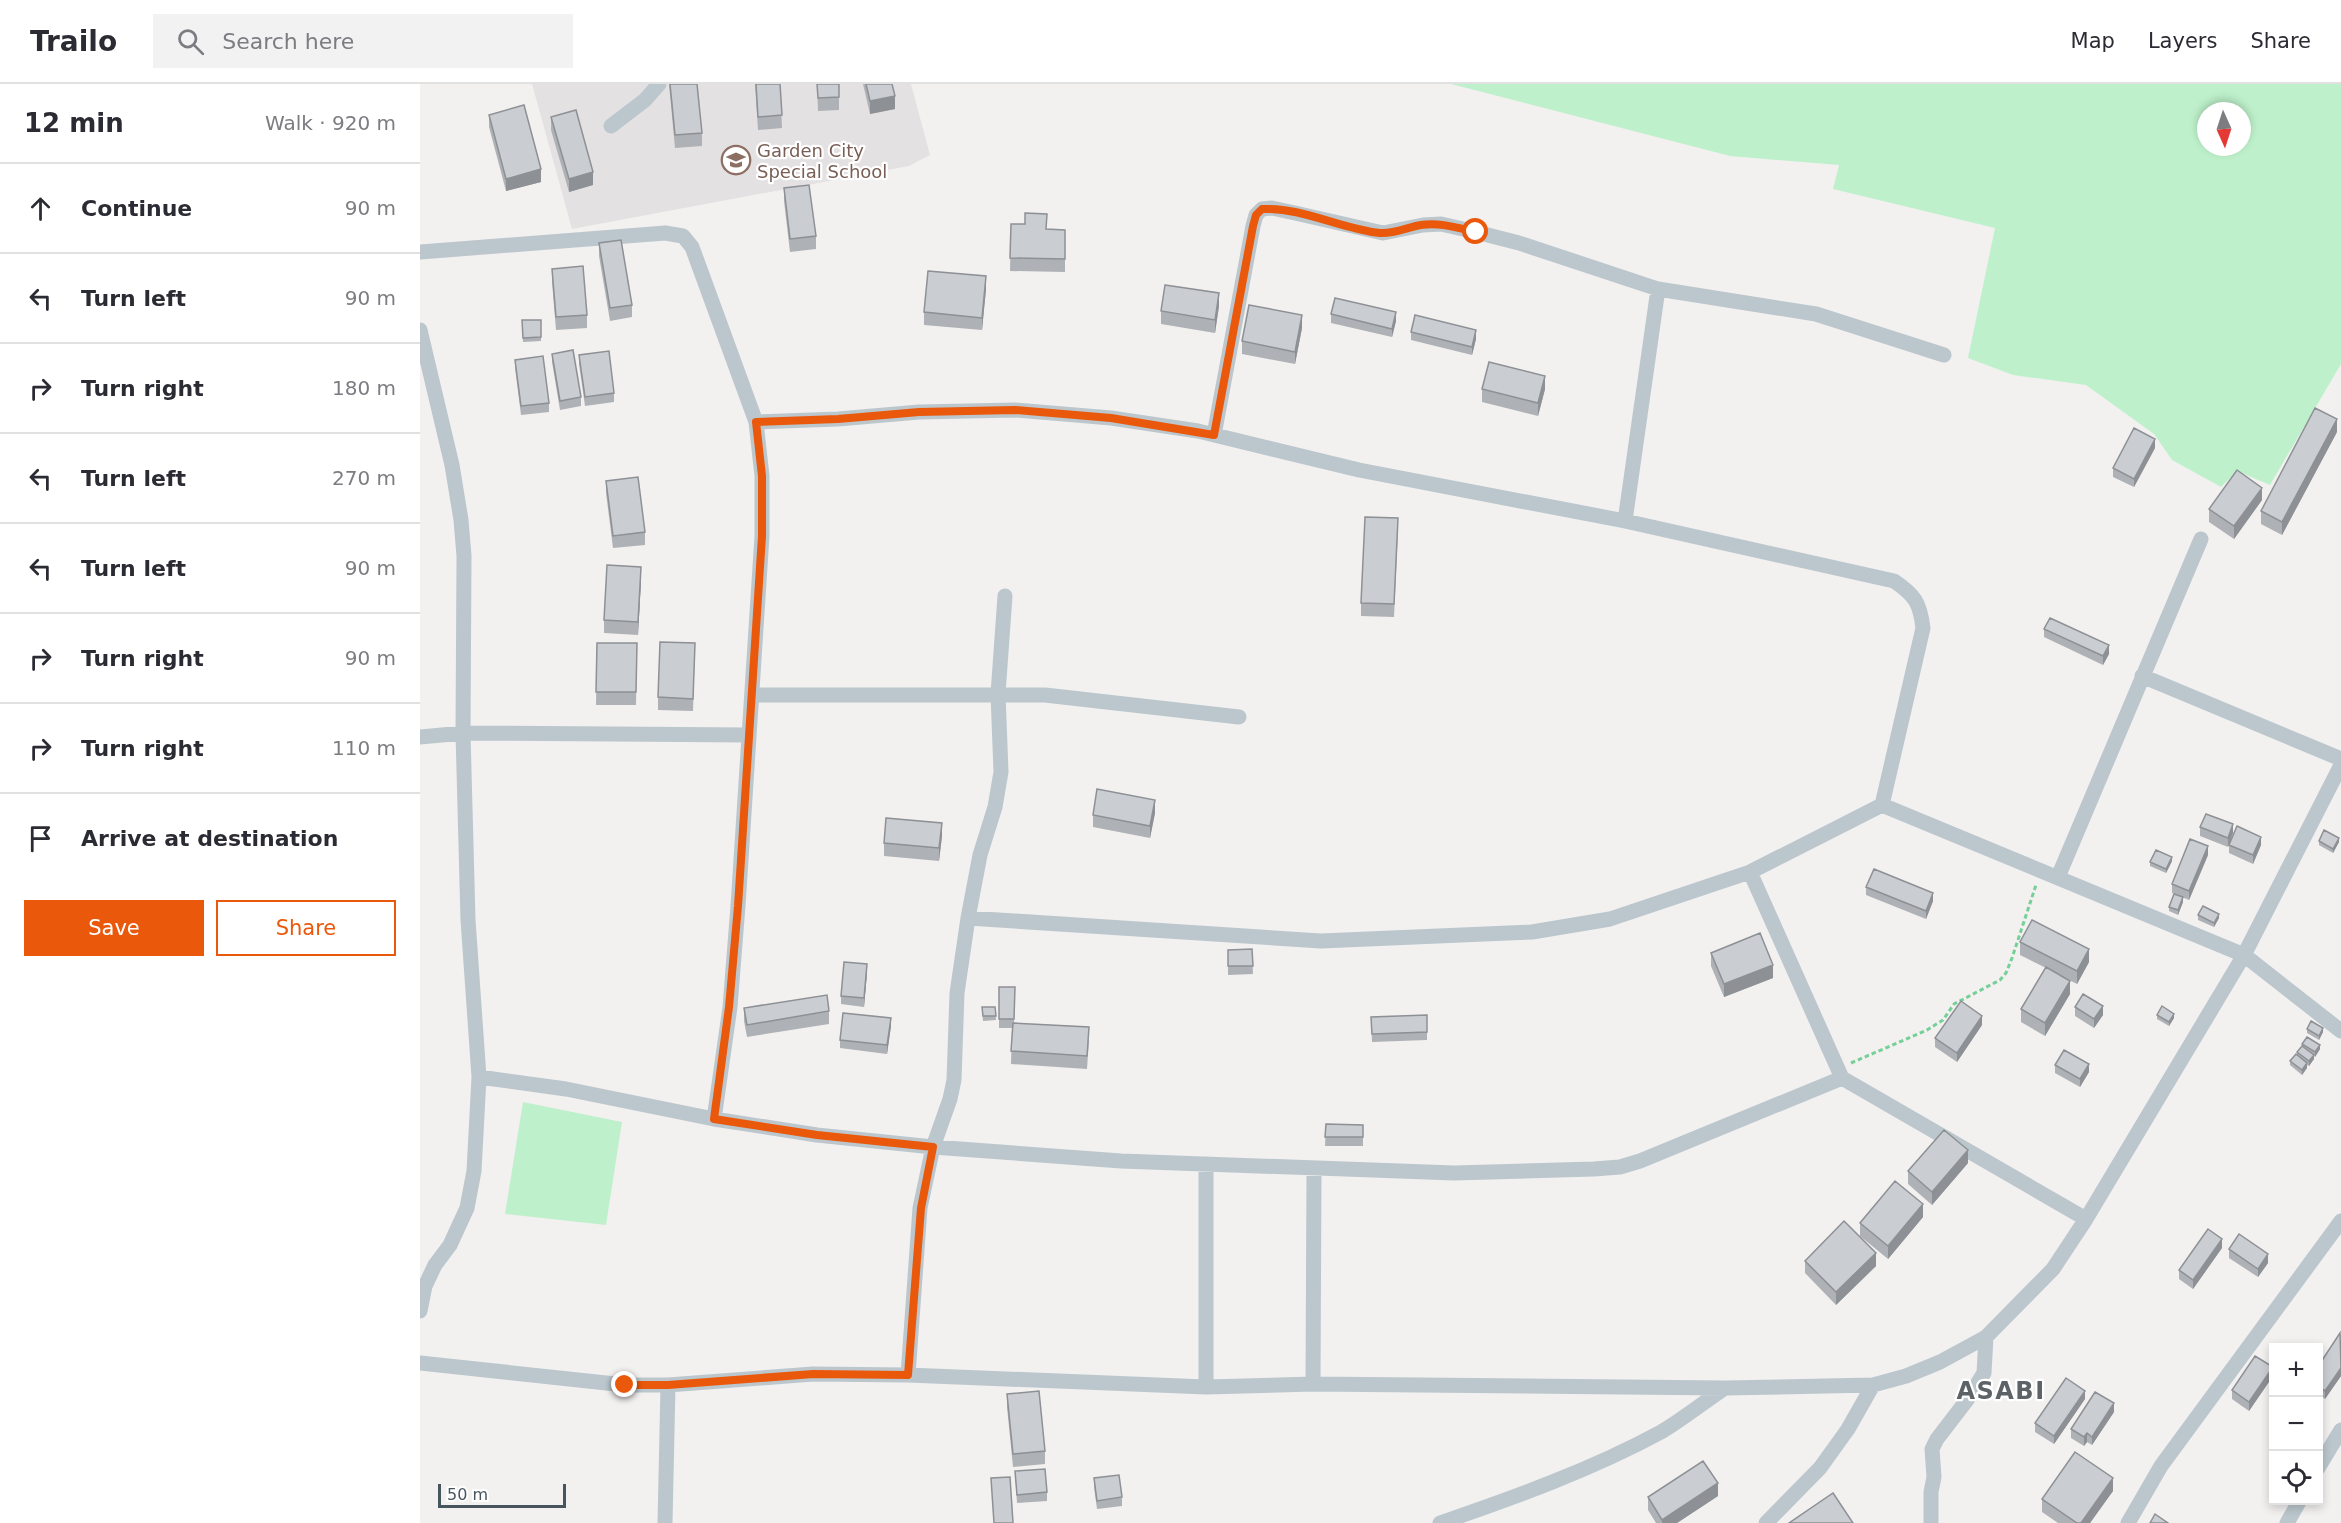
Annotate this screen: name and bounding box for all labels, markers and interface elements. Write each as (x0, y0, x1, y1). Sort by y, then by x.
search box (153, 14, 573, 68)
text: Trailo (30, 25, 117, 58)
icon: search (174, 25, 207, 58)
text: Search here (222, 29, 354, 54)
text: Map (2071, 29, 2115, 53)
text: Layers (2148, 29, 2217, 53)
text: Share (2250, 29, 2311, 53)
north arrow (2197, 102, 2251, 156)
text: 12 min (24, 108, 124, 138)
text: Walk · 920 m (265, 111, 396, 135)
place label: Garden City Special School (757, 140, 887, 182)
school or university icon: Garden City Special School (720, 144, 752, 176)
icon: ahead (24, 192, 57, 225)
text: Continue (81, 196, 192, 221)
text: 90 m (345, 196, 396, 220)
route start (1462, 218, 1488, 244)
icon: left (24, 282, 57, 315)
text: Turn left (81, 286, 186, 311)
text: 90 m (345, 286, 396, 310)
icon: right (24, 372, 57, 405)
text: Turn right (81, 376, 204, 401)
text: 180 m (332, 376, 396, 400)
icon: left (24, 462, 57, 495)
text: Turn left (81, 466, 186, 491)
text: 270 m (332, 466, 396, 490)
icon: left (24, 552, 57, 585)
text: Turn left (81, 556, 186, 581)
text: 90 m (345, 556, 396, 580)
icon: right (24, 642, 57, 675)
text: Turn right (81, 646, 204, 671)
text: 90 m (345, 646, 396, 670)
icon: right (24, 732, 57, 765)
text: Turn right (81, 736, 204, 761)
text: 110 m (332, 736, 396, 760)
icon: arrive (24, 822, 57, 855)
text: Arrive at destination (81, 826, 338, 851)
button: Save (24, 900, 204, 956)
button: Share (216, 900, 396, 956)
map controls (2269, 1343, 2323, 1505)
button: + (2269, 1343, 2323, 1397)
route end (611, 1371, 637, 1397)
district label: ASABI (1956, 1377, 2046, 1405)
button: − (2269, 1397, 2323, 1451)
button: locate (2269, 1451, 2323, 1505)
scale bar (438, 1481, 566, 1508)
text: 50 m (447, 1485, 488, 1504)

